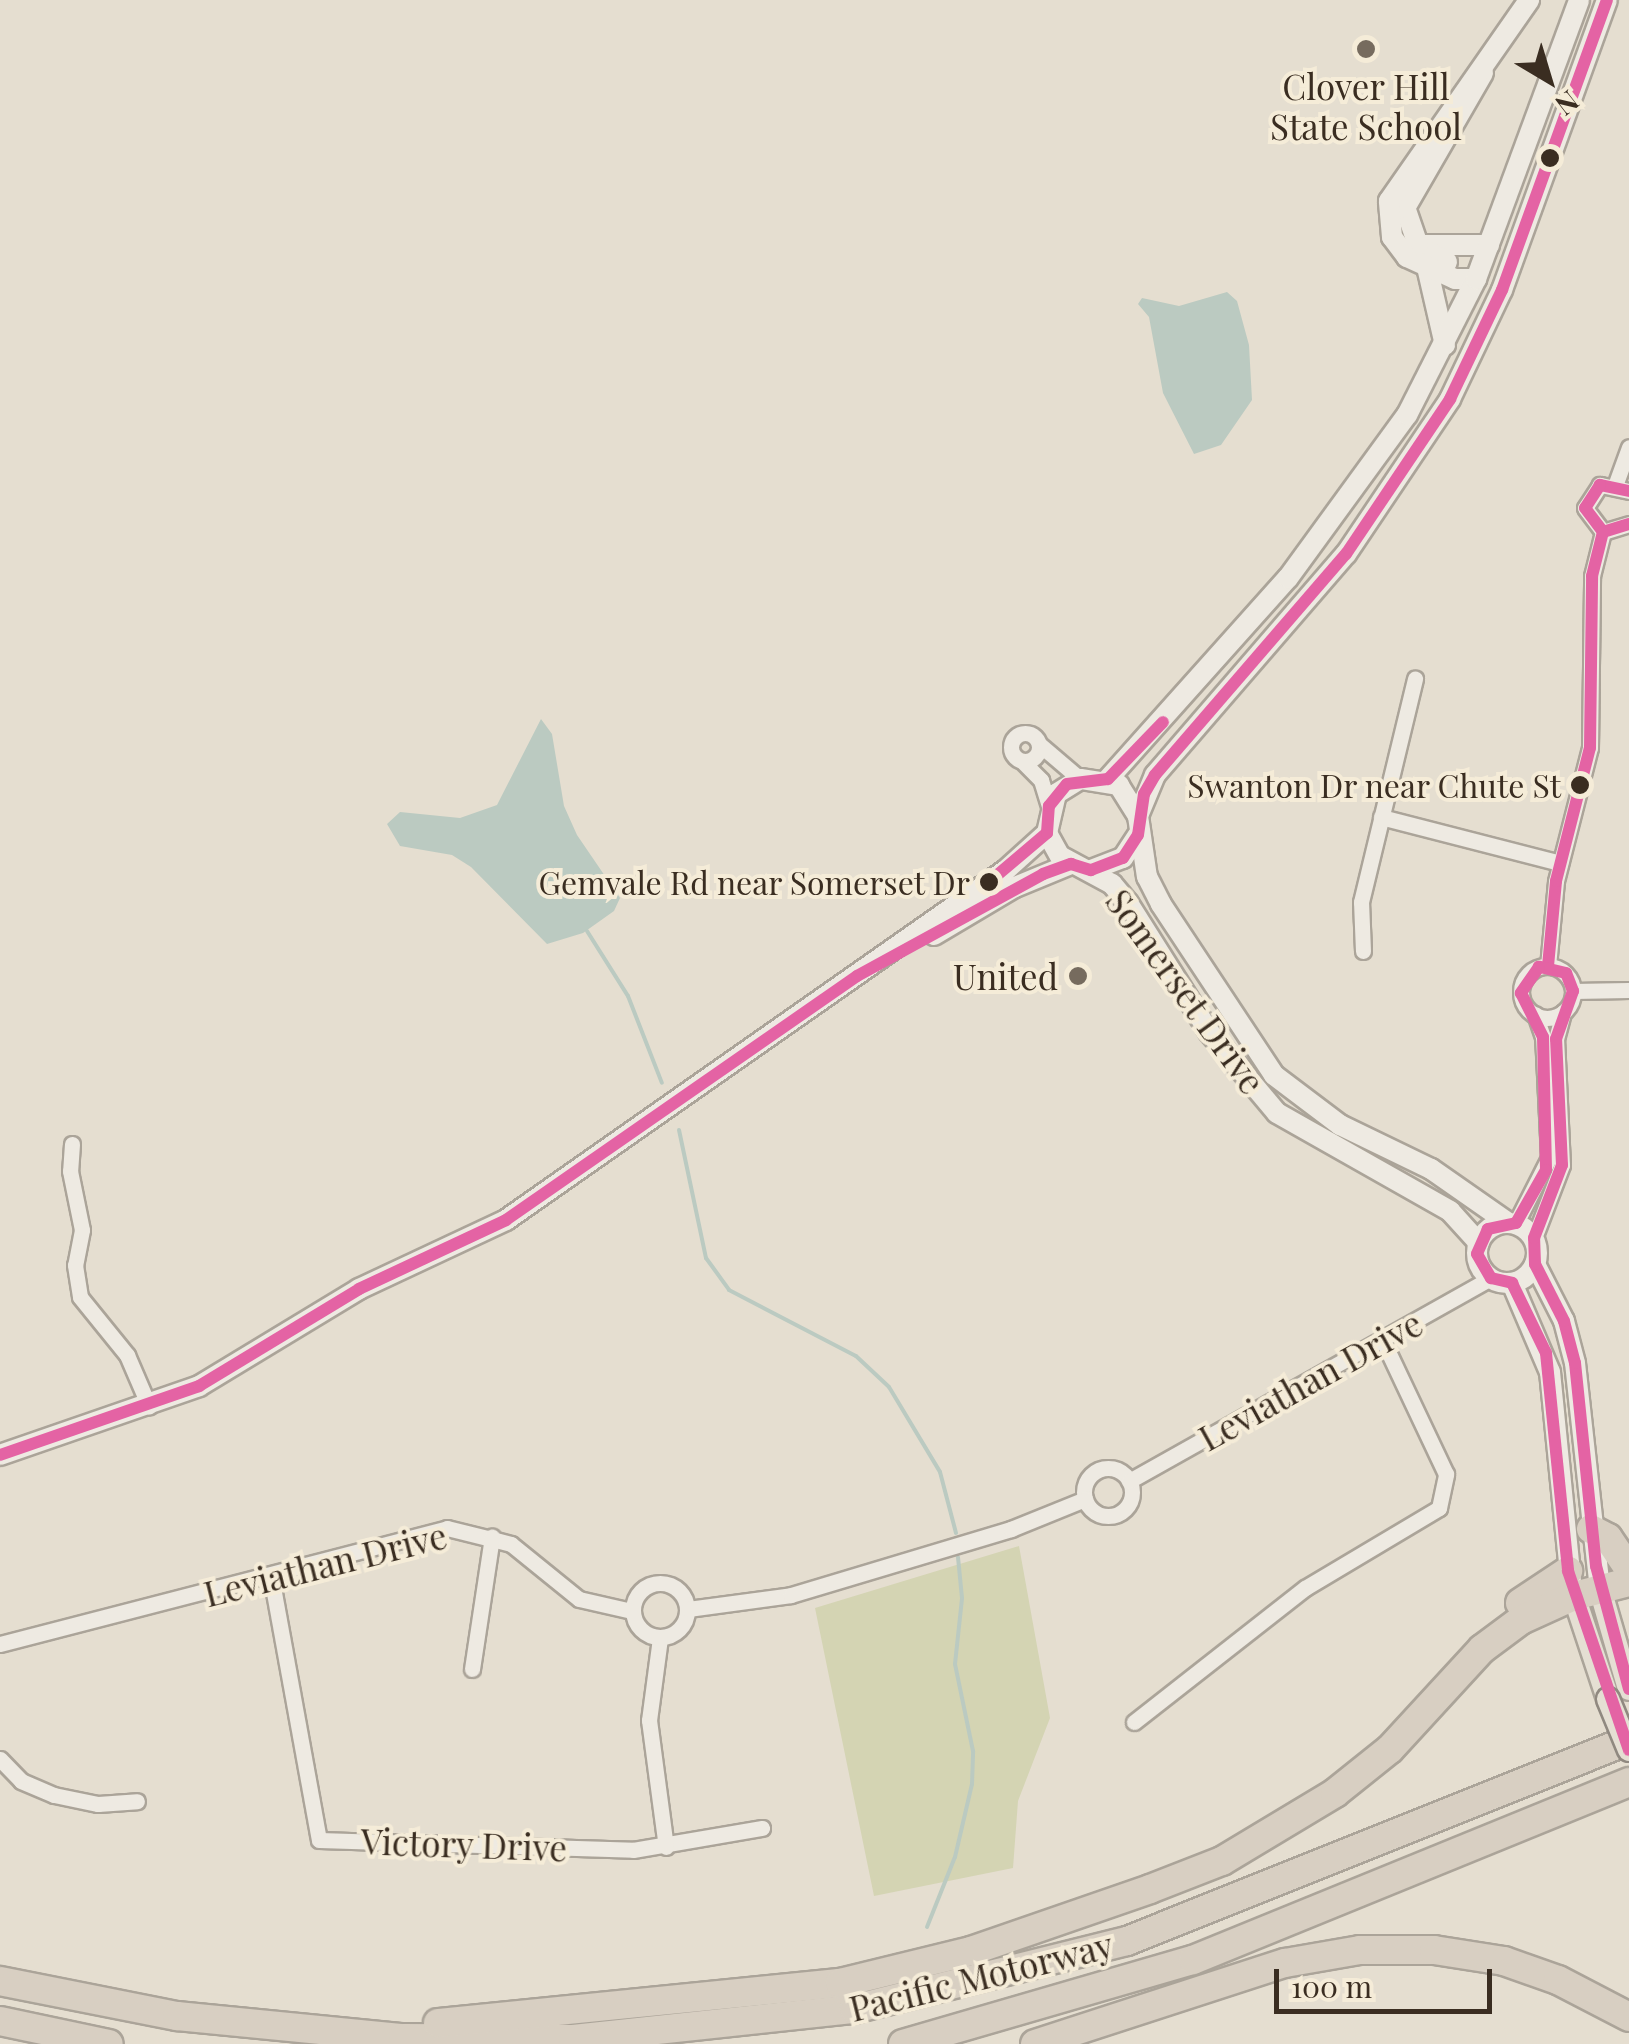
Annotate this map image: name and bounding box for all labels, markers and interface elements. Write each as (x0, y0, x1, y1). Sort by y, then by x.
north arrow (1499, 30, 1599, 130)
marker: Clover Hill State School (1355, 38, 1377, 60)
place label: Clover Hill State School (1270, 65, 1462, 147)
text: N (1548, 83, 1587, 125)
unlabelled marker (1540, 148, 1560, 168)
place label: Swanton Dr near Chute St (1186, 766, 1561, 804)
marker: Swanton Dr near Chute St (1570, 775, 1590, 795)
place label: Gemvale Rd near Somerset Dr (537, 863, 970, 901)
marker: Gemvale Rd near Somerset Dr (979, 872, 999, 892)
street label: Somerset Drive (1098, 881, 1274, 1101)
place label: United (953, 955, 1058, 997)
marker: United (1067, 965, 1089, 987)
street label: Leviathan Drive (1191, 1301, 1429, 1459)
street label: Leviathan Drive (199, 1514, 451, 1614)
street label: Victory Drive (360, 1819, 568, 1869)
street label: Pacific Motorway (845, 1923, 1117, 2029)
scale bar (1279, 1949, 1496, 2011)
text: 100 m (1291, 1966, 1372, 2006)

